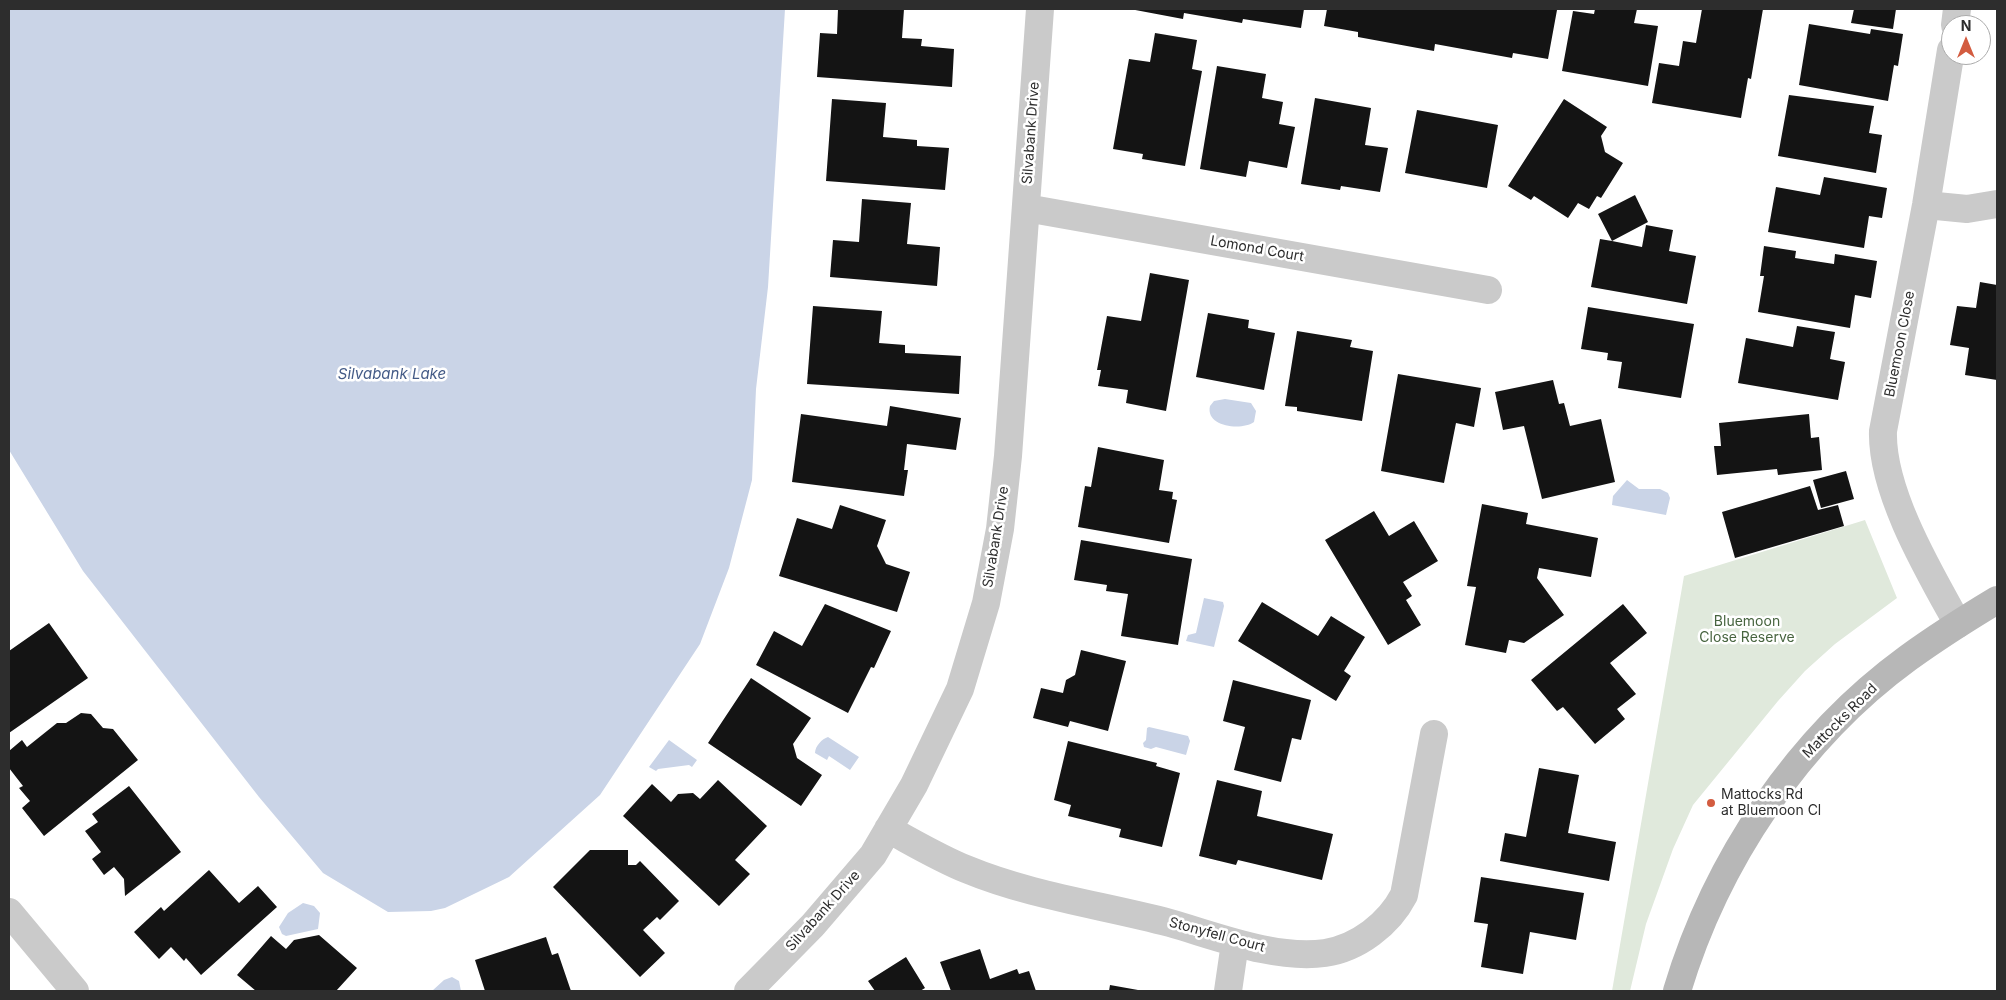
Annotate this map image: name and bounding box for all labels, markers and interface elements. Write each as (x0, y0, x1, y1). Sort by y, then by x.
north arrow (1941, 15, 1991, 65)
text: N (1961, 17, 1971, 34)
street label: Silvabank Drive (1019, 81, 1043, 185)
street label: Lomond Court (1209, 233, 1305, 265)
street label: Bluemoon Close (1881, 289, 1919, 399)
water label: Silvabank Lake (338, 365, 446, 383)
street label: Silvabank Drive (980, 485, 1012, 589)
park label: Bluemoon Close Reserve (1699, 614, 1795, 646)
street label: Mattocks Road (1799, 680, 1881, 762)
place label: Mattocks Rd at Bluemoon Cl (1721, 787, 1821, 820)
marker: Mattocks Rd at Bluemoon Cl (1705, 797, 1717, 809)
street label: Silvabank Drive (782, 867, 864, 955)
street label: Stonyfell Court (1167, 914, 1267, 956)

